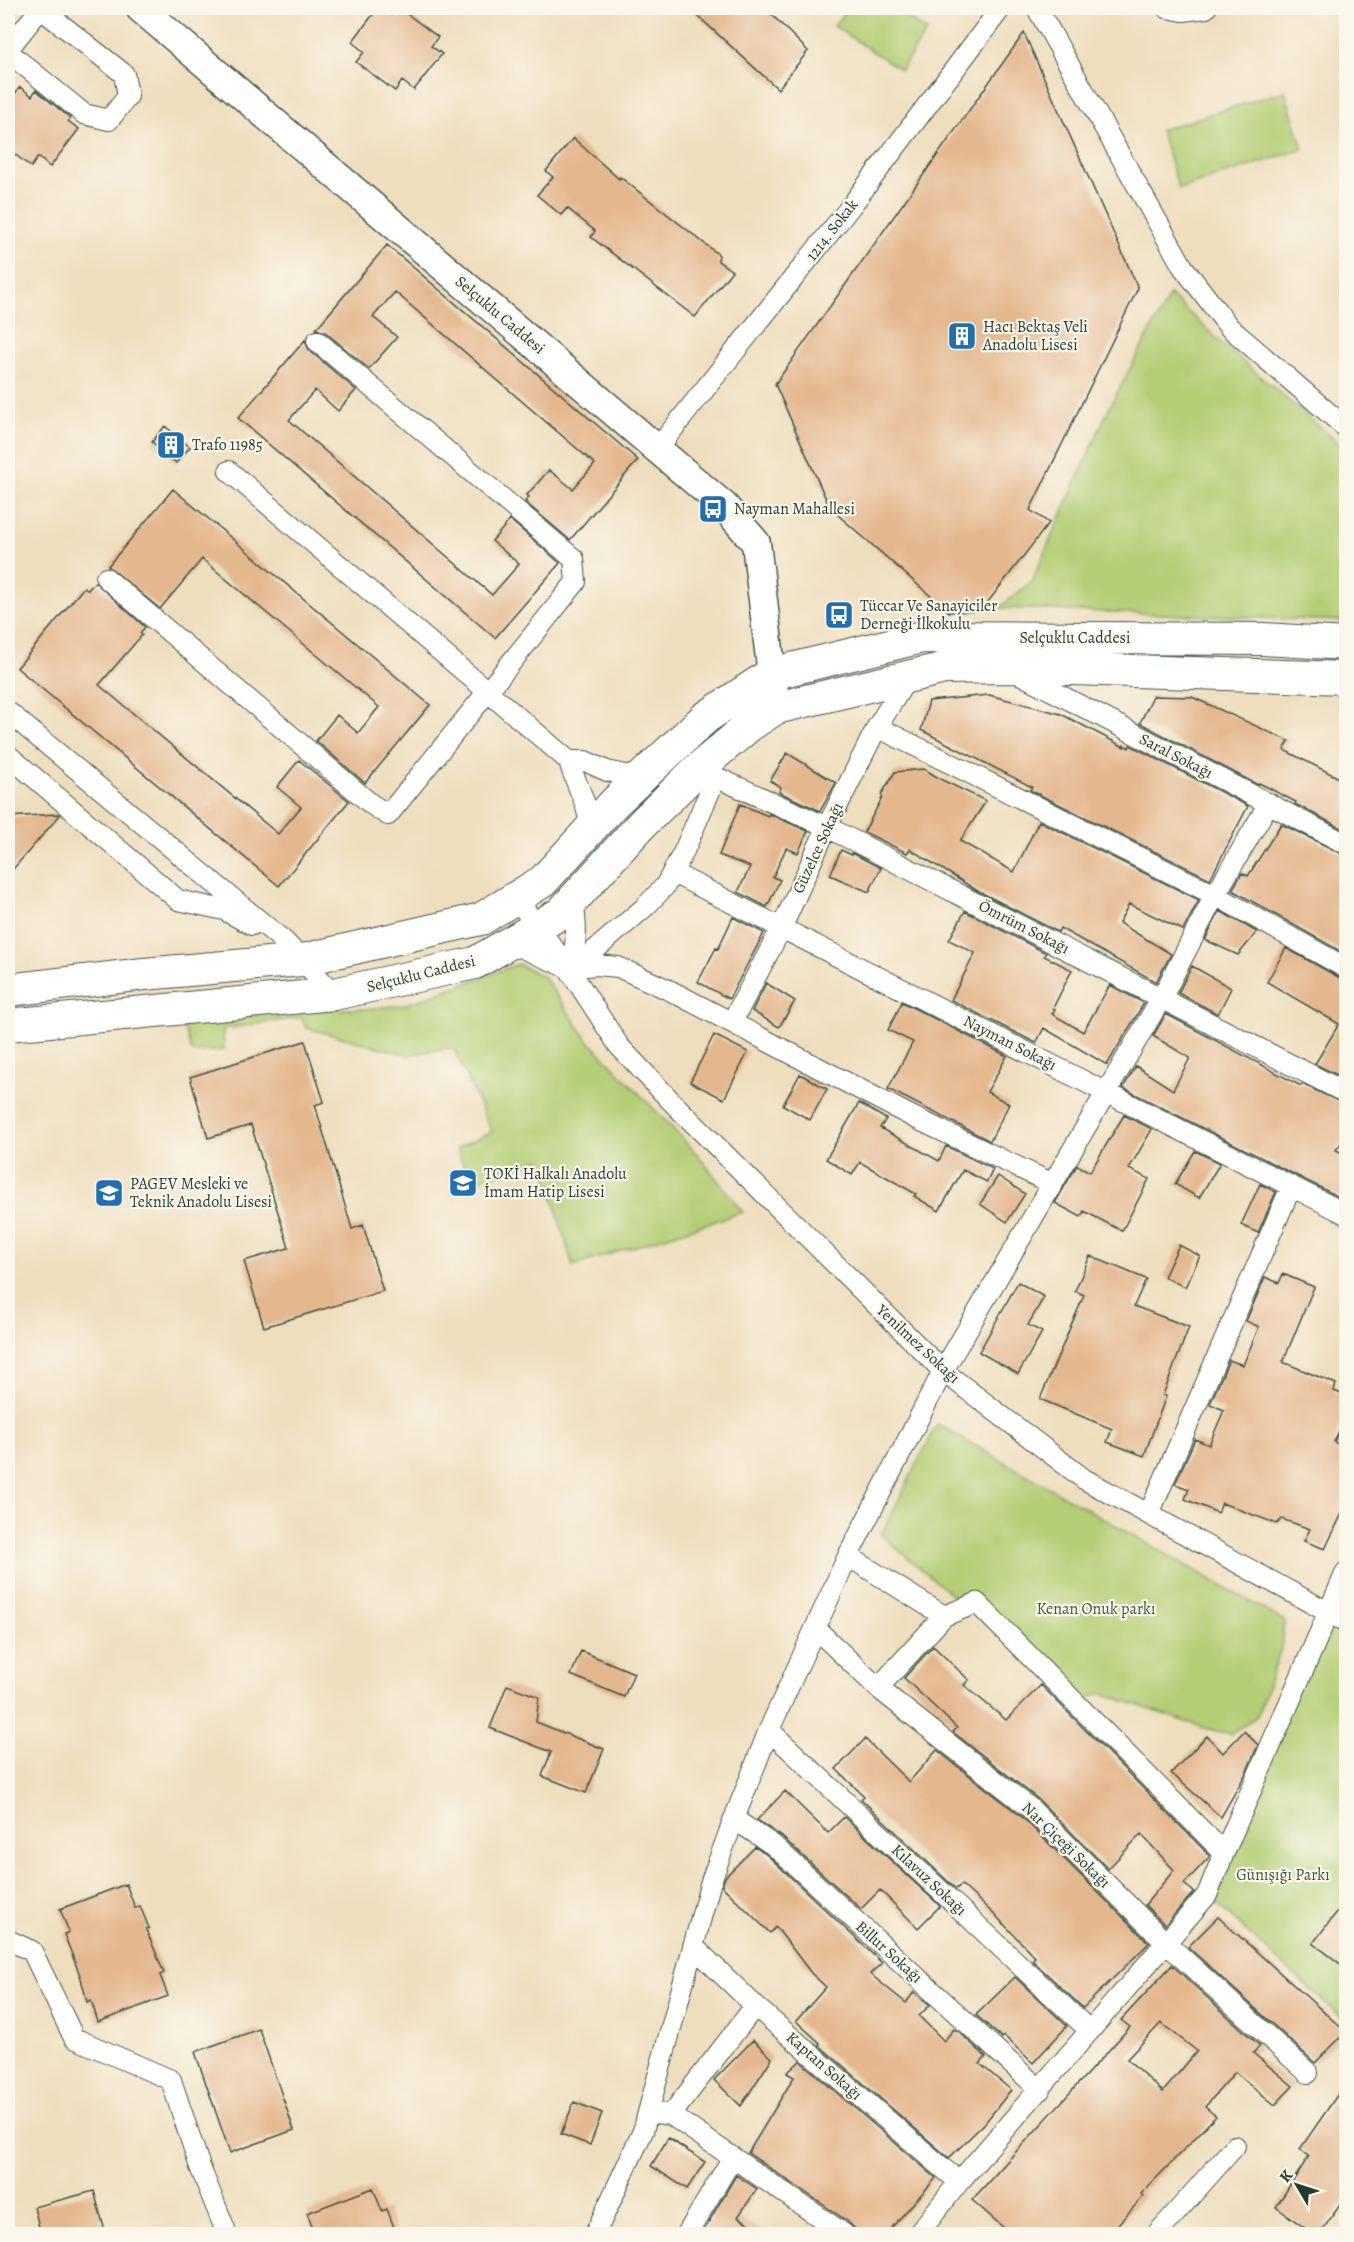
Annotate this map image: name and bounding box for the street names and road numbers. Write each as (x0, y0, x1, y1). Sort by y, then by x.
street label: 1214. Sokak (801, 195, 863, 265)
street label: Selçuklu Caddesi (450, 271, 550, 359)
street label: Selçuklu Caddesi (1019, 627, 1131, 649)
street label: Saral Sokağı (1135, 728, 1217, 784)
street label: Güzelce Sokağı (787, 799, 849, 897)
street label: Ömrüm Sokağı (975, 895, 1073, 959)
street label: Selçuklu Caddesi (364, 950, 478, 998)
street label: Nayman Sokağı (960, 1010, 1060, 1076)
street label: Yenilmez Sokağı (871, 1299, 965, 1389)
street label: Nar Çiçeği Sokağı (1017, 1797, 1115, 1893)
street label: Kılavuz Sokağı (887, 1839, 971, 1921)
street label: Billur Sokağı (851, 1916, 927, 1988)
street label: Kaptan Sokağı (781, 2027, 867, 2105)

